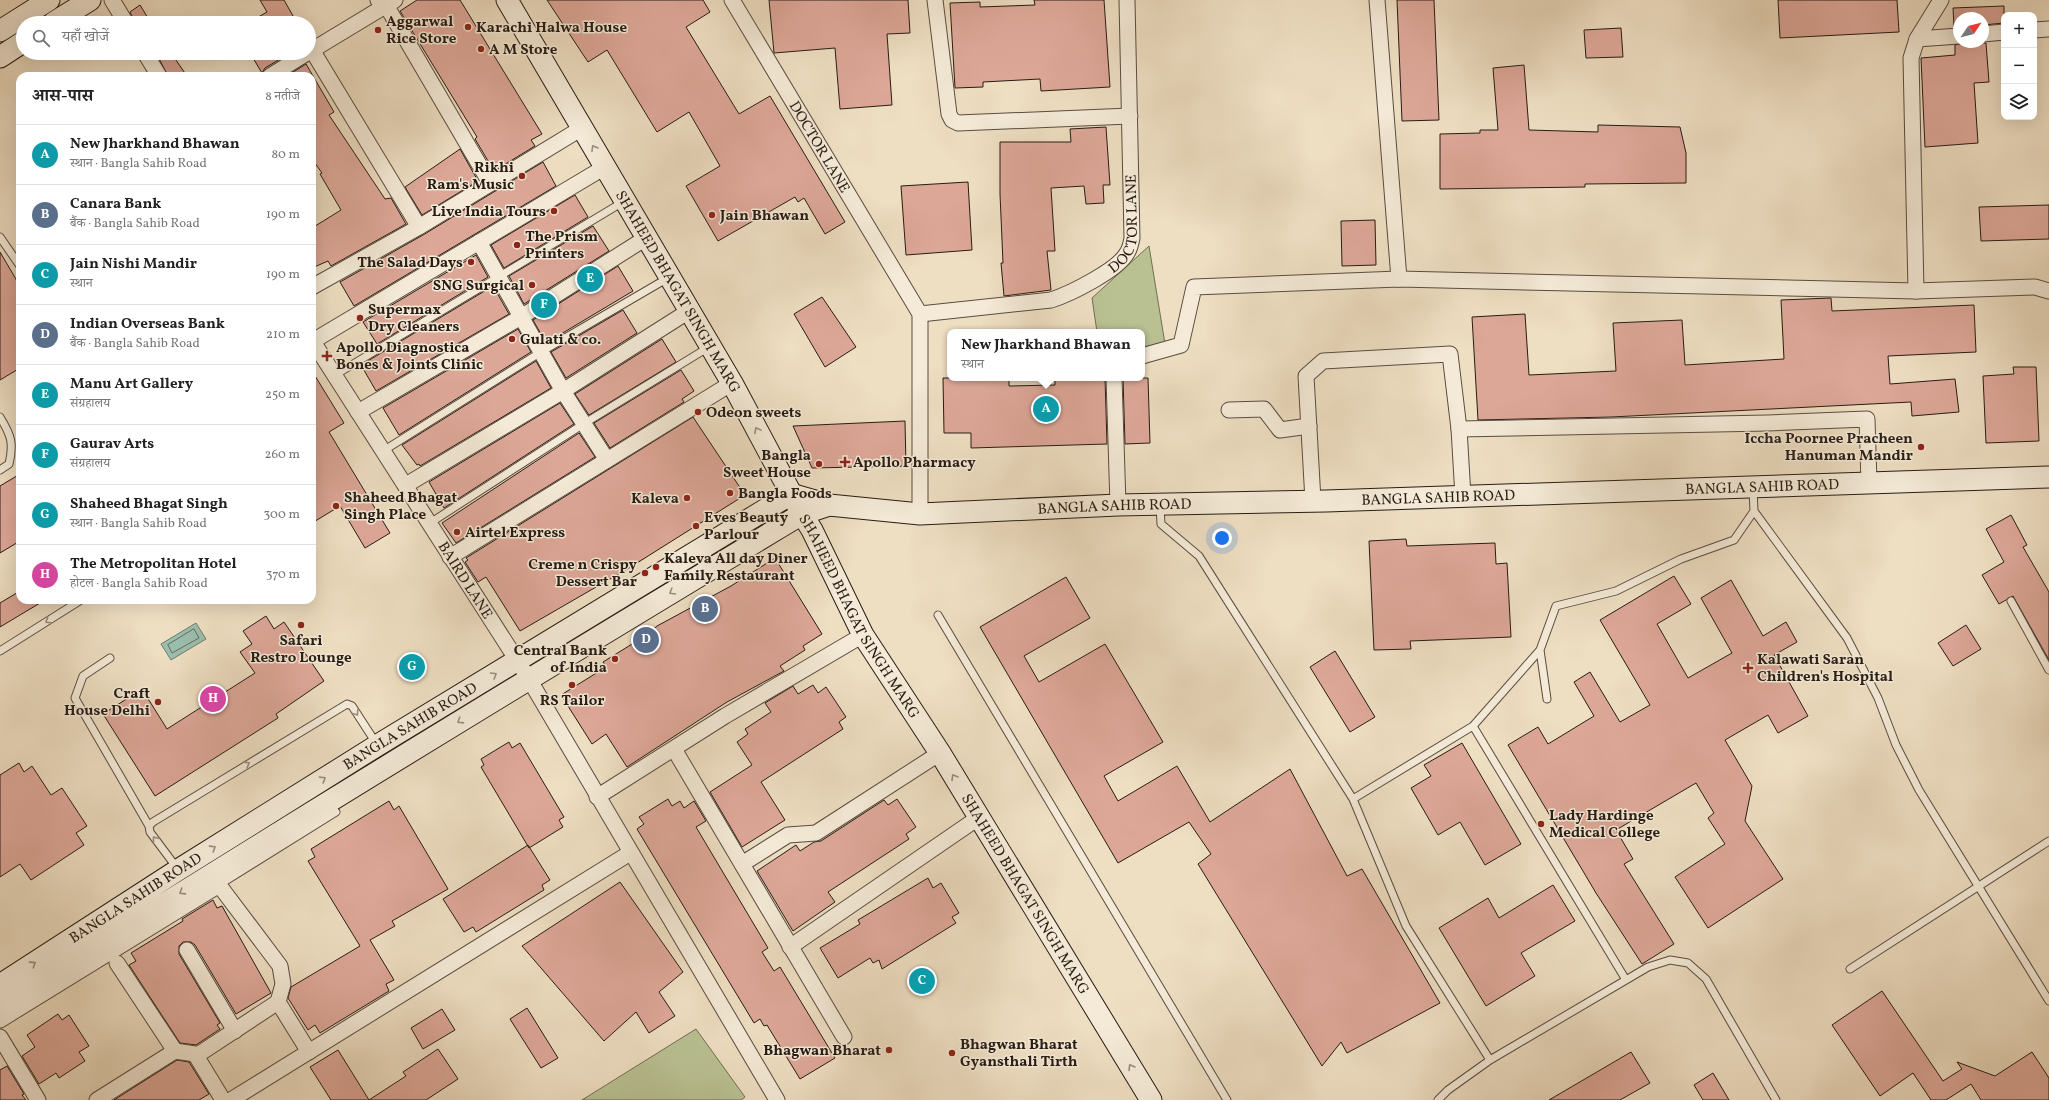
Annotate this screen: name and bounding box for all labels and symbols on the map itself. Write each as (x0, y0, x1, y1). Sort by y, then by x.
place label: Aggarwal Rice Store (386, 12, 457, 50)
north arrow (1953, 12, 1989, 48)
place label: Karachi Halwa House (476, 18, 627, 39)
marker: Karachi Halwa House (463, 22, 473, 32)
marker: Aggarwal Rice Store (373, 25, 383, 35)
place label: A M Store (489, 40, 558, 61)
marker: A M Store (476, 44, 486, 54)
street label: DOCTOR LANE (783, 98, 854, 197)
one-way arrow (591, 145, 598, 152)
place label: Rikhi Ram's Music (427, 158, 514, 196)
marker: Rikhi Ram's Music (517, 171, 527, 181)
street label: DOCTOR LANE (1104, 174, 1144, 279)
street label: SHAHEED BHAGAT SINGH MARG (609, 187, 744, 397)
place label: Live India Tours (432, 202, 546, 223)
marker: Live India Tours (549, 206, 559, 216)
place label: Jain Bhawan (719, 206, 809, 227)
marker: Jain Bhawan (707, 210, 717, 220)
place label: The Prism Printers (525, 227, 599, 265)
marker: The Prism Printers (512, 240, 522, 250)
place label: The Salad Days (357, 253, 463, 274)
marker: The Salad Days (466, 257, 476, 267)
pin: E (577, 264, 603, 294)
place label: SNG Surgical (433, 276, 524, 297)
marker: SNG Surgical (527, 280, 537, 290)
pin: F (531, 290, 557, 320)
place label: Supermax Dry Cleaners (368, 300, 459, 338)
marker: Supermax Dry Cleaners (355, 313, 365, 323)
place label: Gulati & co. (520, 330, 601, 351)
marker: Gulati & co. (507, 334, 517, 344)
place label: Apollo Diagnostica Bones & Joints Clinic (336, 338, 483, 376)
marker: Apollo Diagnostica Bones & Joints Clinic (321, 350, 333, 362)
pin: A (1033, 394, 1059, 424)
place label: Odeon sweets (706, 403, 801, 424)
marker: Odeon sweets (693, 407, 703, 417)
one-way arrow (754, 427, 762, 434)
place label: Iccha Poornee Pracheen Hanuman Mandir (1745, 429, 1913, 467)
marker: Iccha Poornee Pracheen Hanuman Mandir (1916, 442, 1926, 452)
place label: Bangla Sweet House (723, 446, 811, 484)
place label: Apollo Pharmacy (853, 453, 976, 474)
marker: Apollo Pharmacy (840, 457, 850, 467)
marker: Bangla Sweet House (814, 459, 824, 469)
street label: BANGLA SAHIB ROAD (1685, 475, 1839, 501)
place label: Bangla Foods (738, 484, 832, 505)
street label: BANGLA SAHIB ROAD (1361, 486, 1516, 512)
place label: Shaheed Bhagat Singh Place (344, 488, 458, 526)
marker: Bangla Foods (725, 488, 735, 498)
place label: Kaleva (631, 489, 679, 510)
marker: Kaleva (682, 493, 692, 503)
street label: BANGLA SAHIB ROAD (1037, 495, 1192, 521)
marker: Shaheed Bhagat Singh Place (331, 501, 341, 511)
place label: Eves Beauty Parlour (704, 508, 789, 546)
street label: SHAHEED BHAGAT SINGH MARG (793, 511, 924, 723)
marker: Eves Beauty Parlour (691, 521, 701, 531)
place label: Airtel Express (465, 523, 565, 544)
marker: Airtel Express (452, 527, 462, 537)
your location (1212, 528, 1232, 548)
street label: BAIRD LANE (432, 538, 497, 624)
place label: Kaleva All day Diner Family Restaurant (664, 549, 808, 587)
place label: Creme n Crispy Dessert Bar (528, 555, 638, 593)
marker: Kaleva All day Diner Family Restaurant (651, 562, 661, 572)
marker: Creme n Crispy Dessert Bar (640, 568, 650, 578)
one-way arrow (670, 587, 677, 594)
pin: B (692, 594, 718, 624)
one-way arrow (45, 616, 52, 623)
marker: Safari Restro Lounge (296, 620, 306, 630)
pin: D (633, 625, 659, 655)
place label: Safari Restro Lounge (250, 631, 352, 669)
place label: Central Bank of India (514, 641, 607, 679)
place label: Kalawati Saran Children's Hospital (1757, 650, 1893, 688)
pin: G (399, 652, 425, 682)
marker: Central Bank of India (610, 654, 620, 664)
marker: Kalawati Saran Children's Hospital (1742, 662, 1754, 674)
one-way arrow (490, 672, 497, 680)
street label: BANGLA SAHIB ROAD (340, 678, 482, 776)
marker: RS Tailor (567, 680, 577, 690)
place label: Craft House Delhi (64, 684, 150, 722)
pin: H (200, 684, 226, 714)
place label: RS Tailor (540, 691, 604, 712)
marker: Craft House Delhi (153, 697, 163, 707)
one-way arrow (351, 708, 358, 715)
one-way arrow (457, 717, 464, 724)
one-way arrow (243, 761, 250, 769)
one-way arrow (951, 774, 958, 781)
one-way arrow (319, 777, 326, 784)
street label: SHAHEED BHAGAT SINGH MARG (955, 790, 1093, 999)
place label: Lady Hardinge Medical College (1549, 806, 1661, 844)
marker: Lady Hardinge Medical College (1536, 819, 1546, 829)
one-way arrow (153, 836, 160, 843)
one-way arrow (209, 846, 216, 853)
street label: BANGLA SAHIB ROAD (66, 849, 206, 949)
one-way arrow (179, 887, 186, 895)
one-way arrow (29, 961, 36, 969)
pin: C (909, 966, 935, 996)
place label: Bhagwan Bharat Gyansthali Tirth (960, 1035, 1078, 1073)
place label: Bhagwan Bharat (763, 1041, 881, 1062)
marker: Bhagwan Bharat (884, 1045, 894, 1055)
marker: Bhagwan Bharat Gyansthali Tirth (947, 1048, 957, 1058)
one-way arrow (1128, 1064, 1136, 1071)

